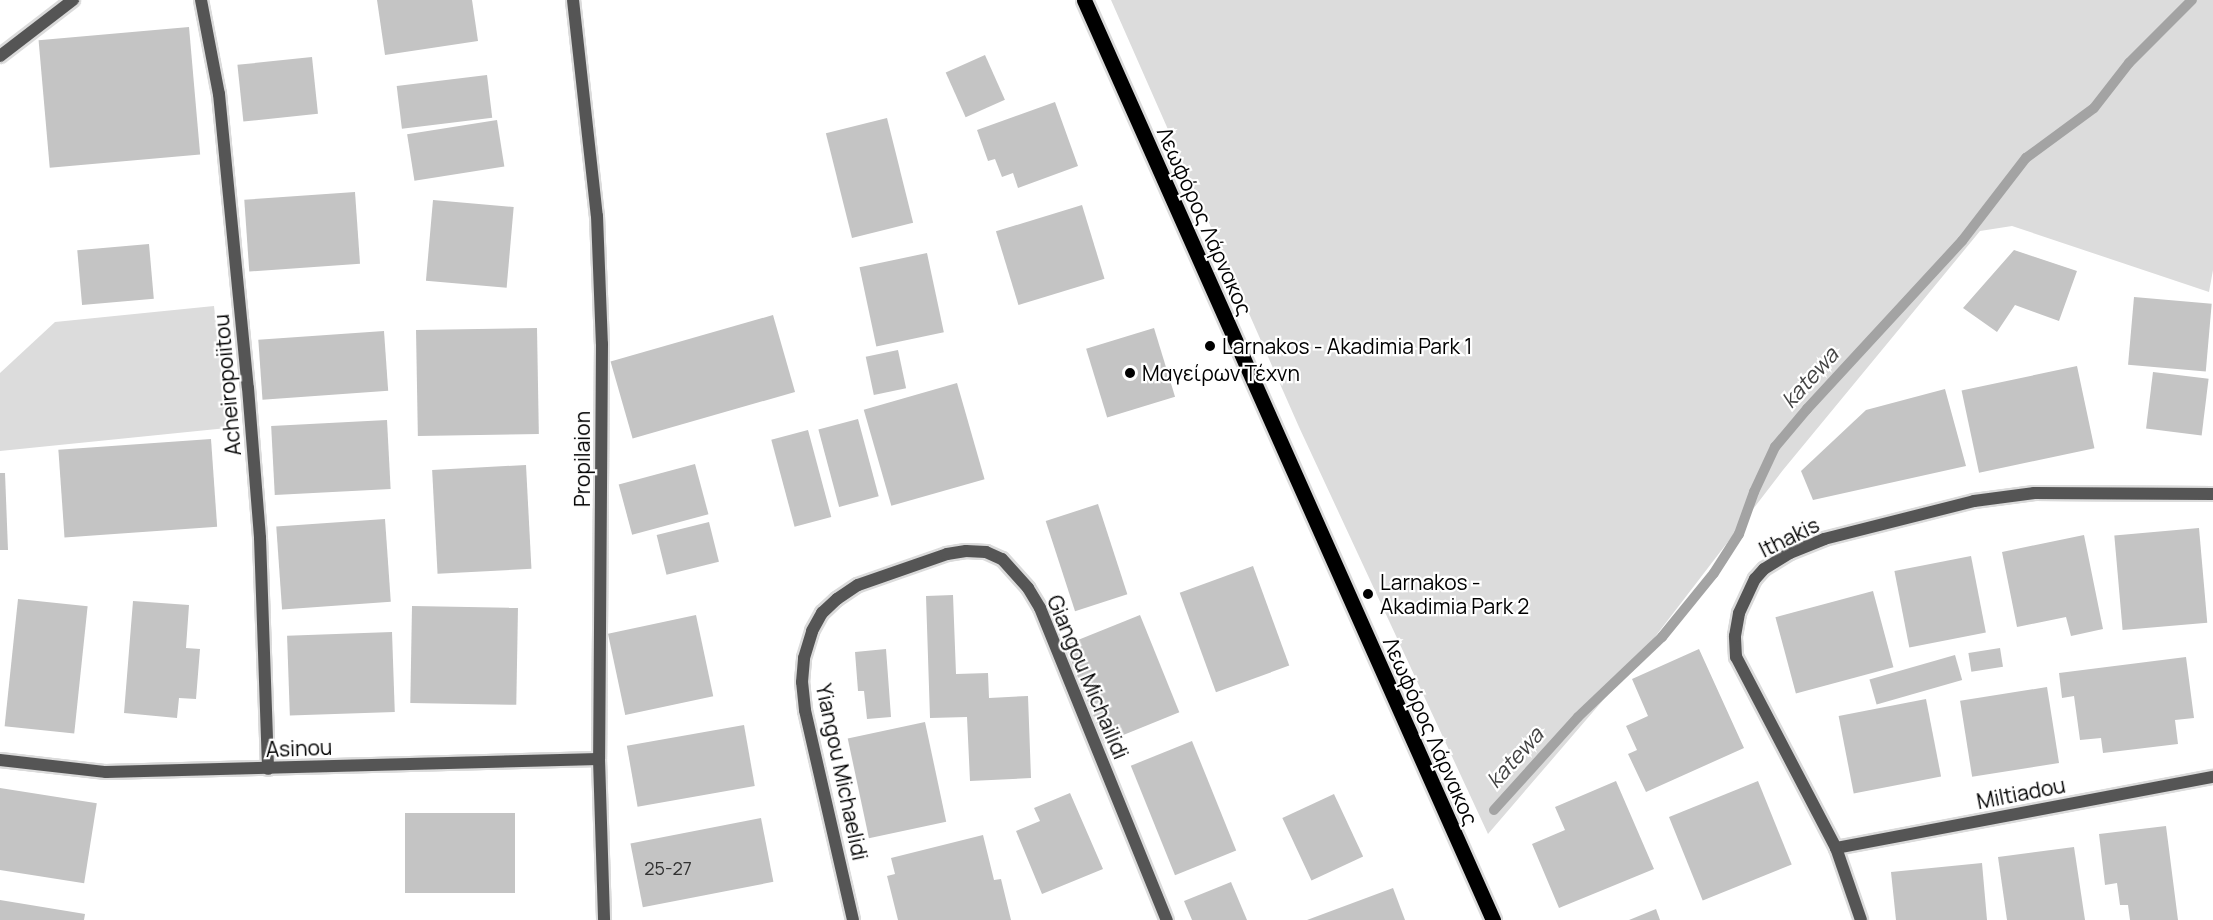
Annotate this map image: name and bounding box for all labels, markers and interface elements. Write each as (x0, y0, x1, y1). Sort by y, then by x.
street label: Λεωφόρος Λάρνακος (1152, 123, 1258, 319)
street label: Acheiropoiitou (208, 313, 246, 457)
place label: Larnakos - Akadimia Park 1 (1222, 333, 1472, 359)
marker: Larnakos - Akadimia Park 1 (1203, 339, 1217, 353)
water label: katewa (1776, 342, 1844, 414)
place label: Μαγείρων Τέχνη (1142, 360, 1300, 386)
marker: Μαγείρων Τέχνη (1123, 366, 1137, 380)
street label: Propilaion (569, 411, 595, 507)
street label: Ithakis (1755, 512, 1823, 562)
place label: Larnakos - Akadimia Park 2 (1380, 569, 1529, 619)
marker: Larnakos - Akadimia Park 2 (1361, 587, 1375, 601)
street label: Giangou Michailidi (1042, 591, 1134, 763)
street label: Λεωφόρος Λάρνακος (1378, 633, 1484, 829)
street label: Yiangou Michaelidi (811, 681, 873, 863)
water label: katewa (1481, 722, 1549, 794)
street label: Asinou (265, 734, 333, 762)
street label: Miltiadou (1975, 772, 2067, 814)
house number: 25-27 (644, 857, 692, 879)

